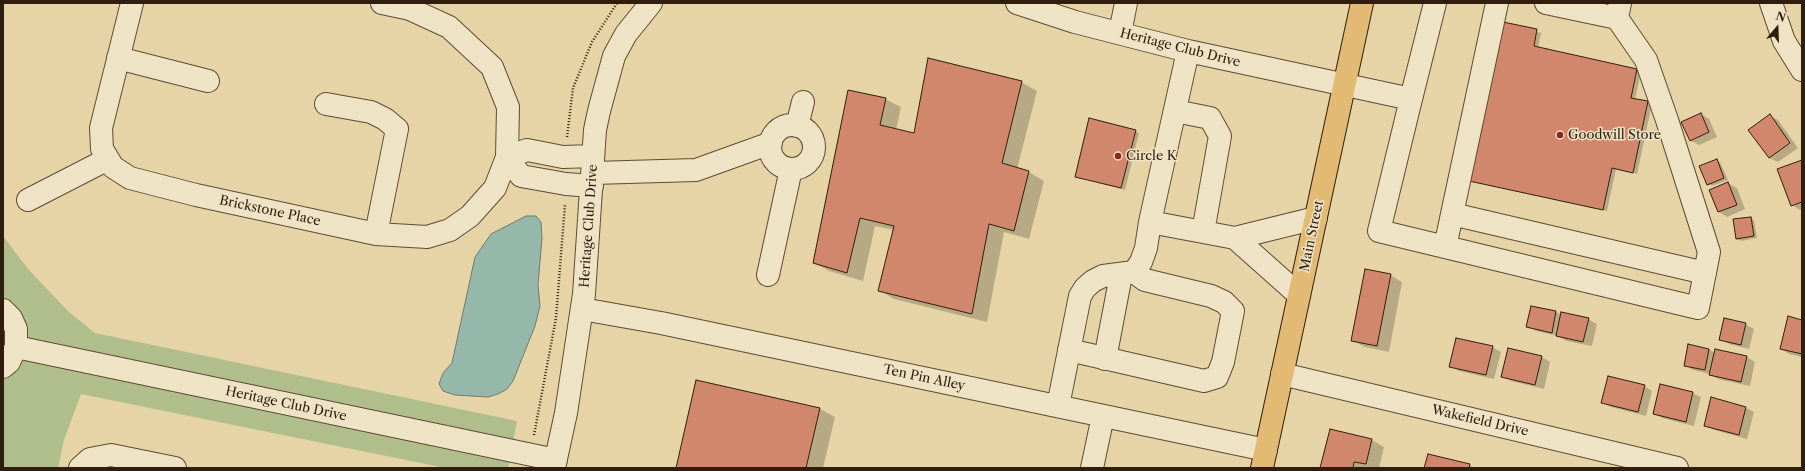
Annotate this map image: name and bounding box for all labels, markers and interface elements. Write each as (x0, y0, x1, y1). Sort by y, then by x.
north arrow (1757, 8, 1797, 48)
text: N (1774, 8, 1788, 25)
street label: Heritage Club Drive (1118, 25, 1242, 71)
place label: Goodwill Store (1568, 127, 1661, 143)
marker: Goodwill Store (1555, 130, 1565, 140)
place label: Circle K (1126, 148, 1177, 164)
marker: Circle K (1113, 151, 1123, 161)
street label: Heritage Club Drive (577, 164, 601, 288)
street label: Brickstone Place (218, 193, 322, 229)
street label: Main Street (1297, 199, 1327, 273)
street label: Ten Pin Alley (882, 362, 966, 394)
street label: Heritage Club Drive (224, 384, 348, 424)
street label: Wakefield Drive (1430, 402, 1530, 440)

